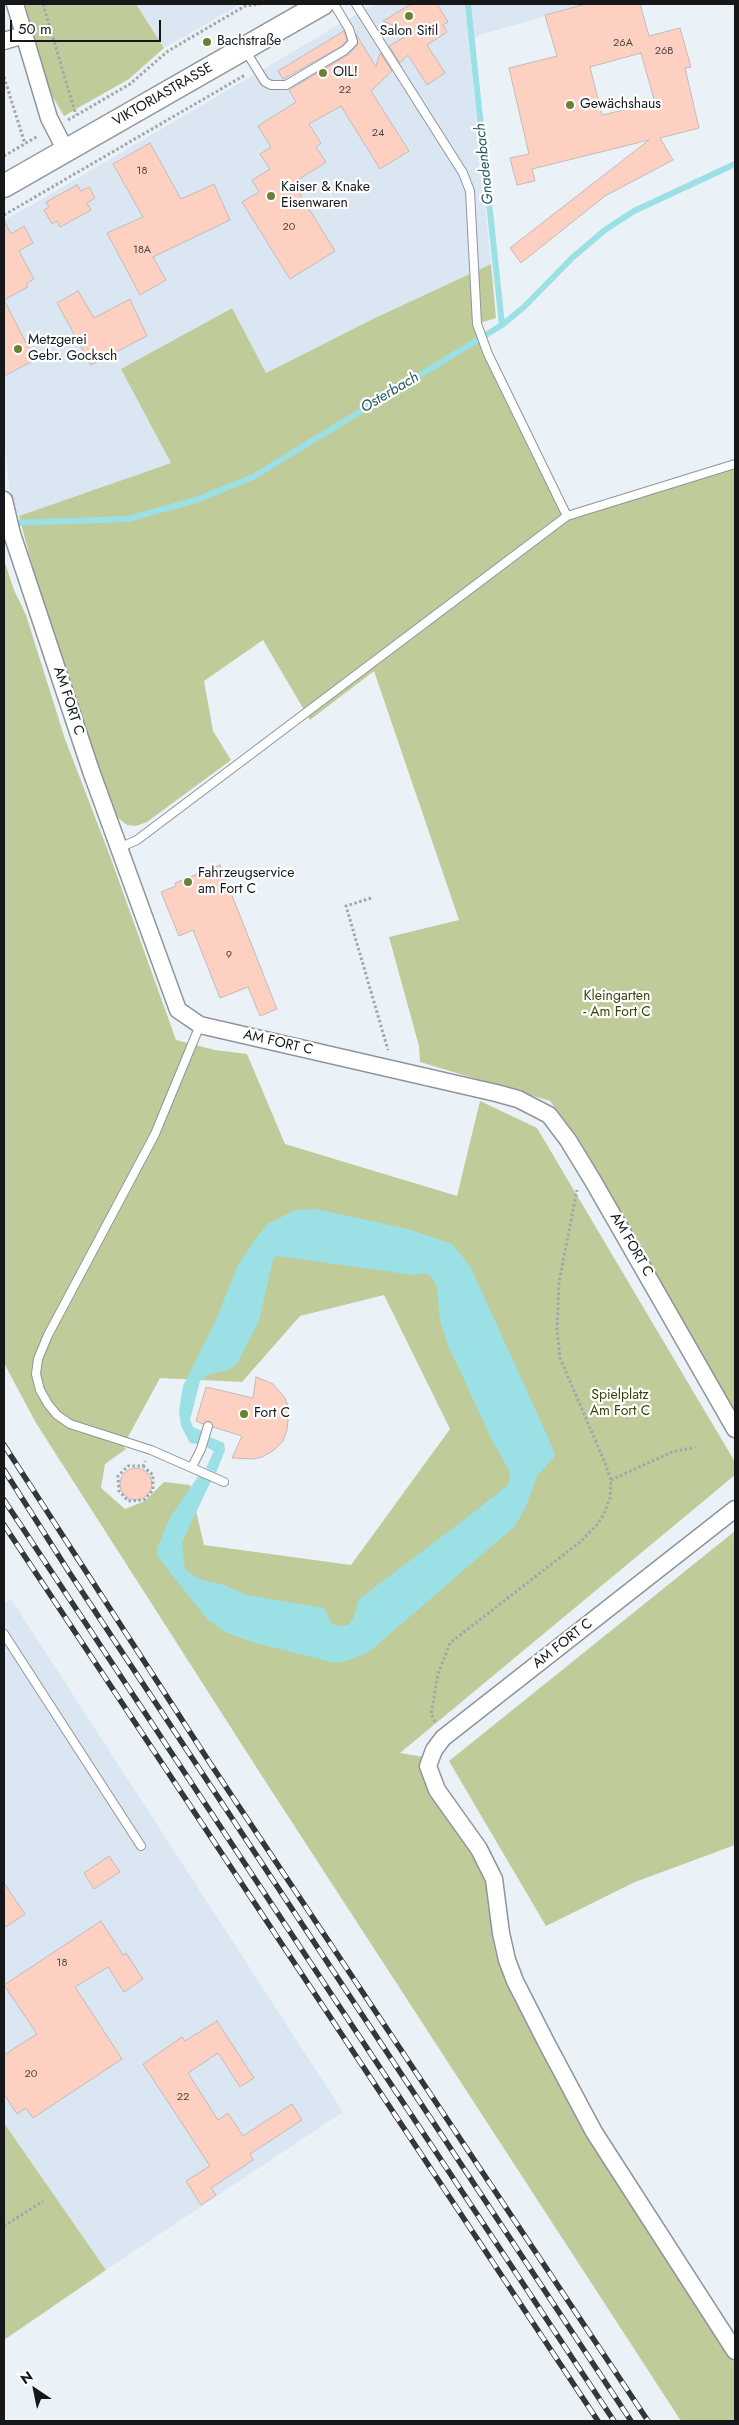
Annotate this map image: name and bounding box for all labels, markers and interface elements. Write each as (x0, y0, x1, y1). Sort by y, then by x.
scale bar (12, 10, 164, 42)
marker: Salon Sitil (403, 10, 415, 22)
text: 50 m (18, 18, 52, 40)
place label: Salon Sitil (380, 24, 438, 40)
place label: Bachstraße (217, 34, 281, 50)
marker: Bachstraße (201, 36, 213, 48)
house number: 26A (613, 36, 633, 50)
house number: 26B (655, 44, 673, 58)
street label: VIKTORIASTRASSE (110, 60, 216, 130)
place label: OIL! (333, 65, 358, 81)
marker: OIL! (317, 67, 329, 79)
house number: 22 (339, 83, 351, 97)
place label: Gewächshaus (580, 97, 661, 113)
marker: Gewächshaus (564, 99, 576, 111)
water label: Gnadenbach (472, 122, 498, 206)
house number: 24 (372, 126, 384, 140)
house number: 18 (137, 164, 147, 178)
place label: Kaiser & Knake Eisenwaren (281, 180, 370, 212)
marker: Kaiser & Knake Eisenwaren (265, 190, 277, 202)
house number: 20 (283, 220, 295, 234)
house number: 18A (133, 243, 151, 257)
place label: Metzgerei Gebr. Gocksch (28, 333, 117, 366)
marker: Metzgerei Gebr. Gocksch (12, 343, 24, 355)
water label: Osterbach (358, 369, 422, 417)
street label: AM FORT C (49, 665, 87, 737)
place label: Fahrzeugservice am Fort C (198, 866, 294, 899)
marker: Fahrzeugservice am Fort C (182, 876, 194, 888)
house number: 9 (226, 948, 232, 962)
park label: Kleingarten - Am Fort C (583, 989, 651, 1022)
street label: AM FORT C (242, 1027, 314, 1059)
street label: AM FORT C (606, 1210, 656, 1280)
park label: Spielplatz Am Fort C (590, 1388, 650, 1420)
place label: Fort C (254, 1406, 290, 1422)
marker: Fort C (238, 1408, 250, 1420)
street label: AM FORT C (530, 1616, 596, 1672)
house number: 18 (57, 1956, 67, 1970)
house number: 20 (25, 2067, 37, 2081)
house number: 22 (177, 2090, 189, 2104)
north arrow (10, 2365, 60, 2415)
text: N (16, 2366, 37, 2389)

